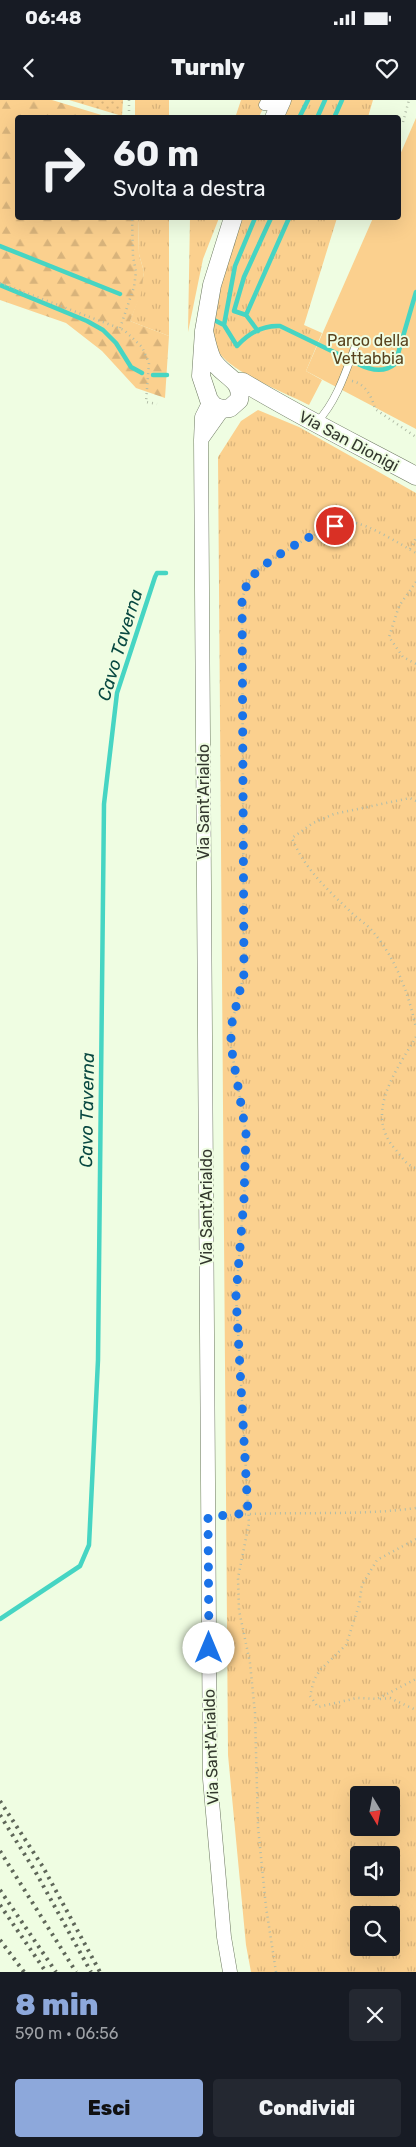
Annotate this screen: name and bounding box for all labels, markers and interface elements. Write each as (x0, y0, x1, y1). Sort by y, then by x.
text: 06:48 (25, 6, 82, 29)
icon: back (15, 54, 43, 82)
text: Turnly (171, 54, 245, 81)
icon: heart (373, 54, 401, 82)
text: 60 m (113, 133, 199, 175)
icon: right (30, 135, 95, 200)
text: Svolta a destra (113, 175, 266, 202)
park label: Parco della Vettabbia (327, 331, 409, 368)
street label: Via San Dionigi (296, 407, 402, 475)
pin (314, 505, 356, 547)
icon: arrive (321, 512, 349, 540)
water label: Cavo Taverna (93, 586, 148, 703)
street label: Via Sant'Arialdo (194, 744, 213, 860)
water label: Cavo Taverna (75, 1052, 99, 1168)
street label: Via Sant'Arialdo (197, 1149, 216, 1265)
position arrow (182, 1621, 234, 1673)
street label: Via Sant'Arialdo (199, 1689, 223, 1805)
north arrow (350, 1786, 400, 1836)
map controls (350, 1786, 400, 1956)
button: sound (350, 1846, 400, 1896)
button: search (350, 1906, 400, 1956)
text: 8 min (15, 1987, 99, 2023)
button: close (349, 1989, 401, 2041)
text: 590 m · 06:56 (15, 2024, 118, 2043)
button: Esci (15, 2079, 203, 2137)
button: Condividi (213, 2079, 401, 2137)

